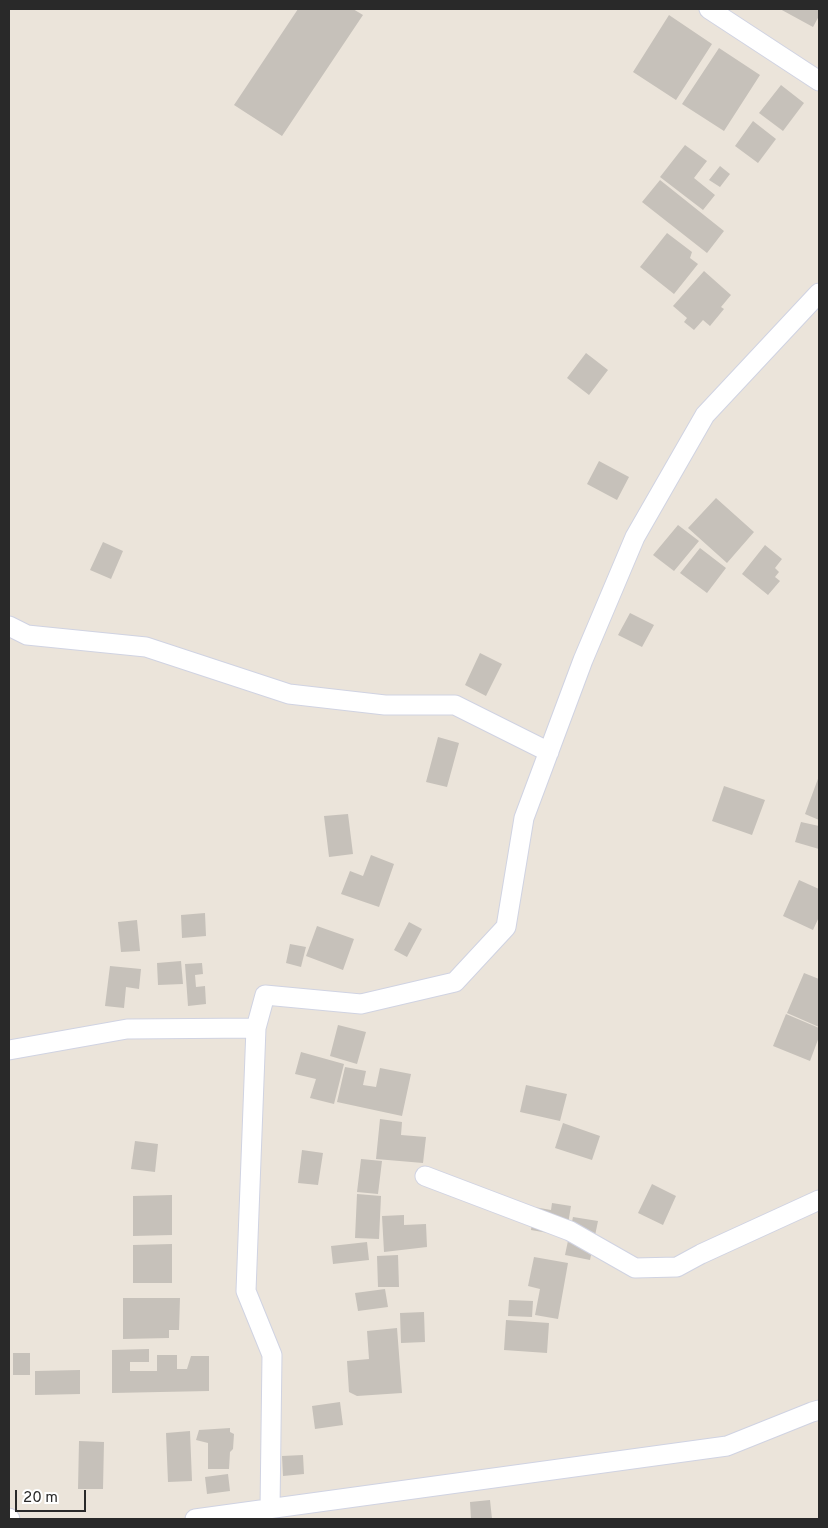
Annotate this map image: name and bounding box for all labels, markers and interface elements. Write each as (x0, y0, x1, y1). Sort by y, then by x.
scale bar (18, 1480, 89, 1512)
text: 20 m (23, 1489, 58, 1508)

